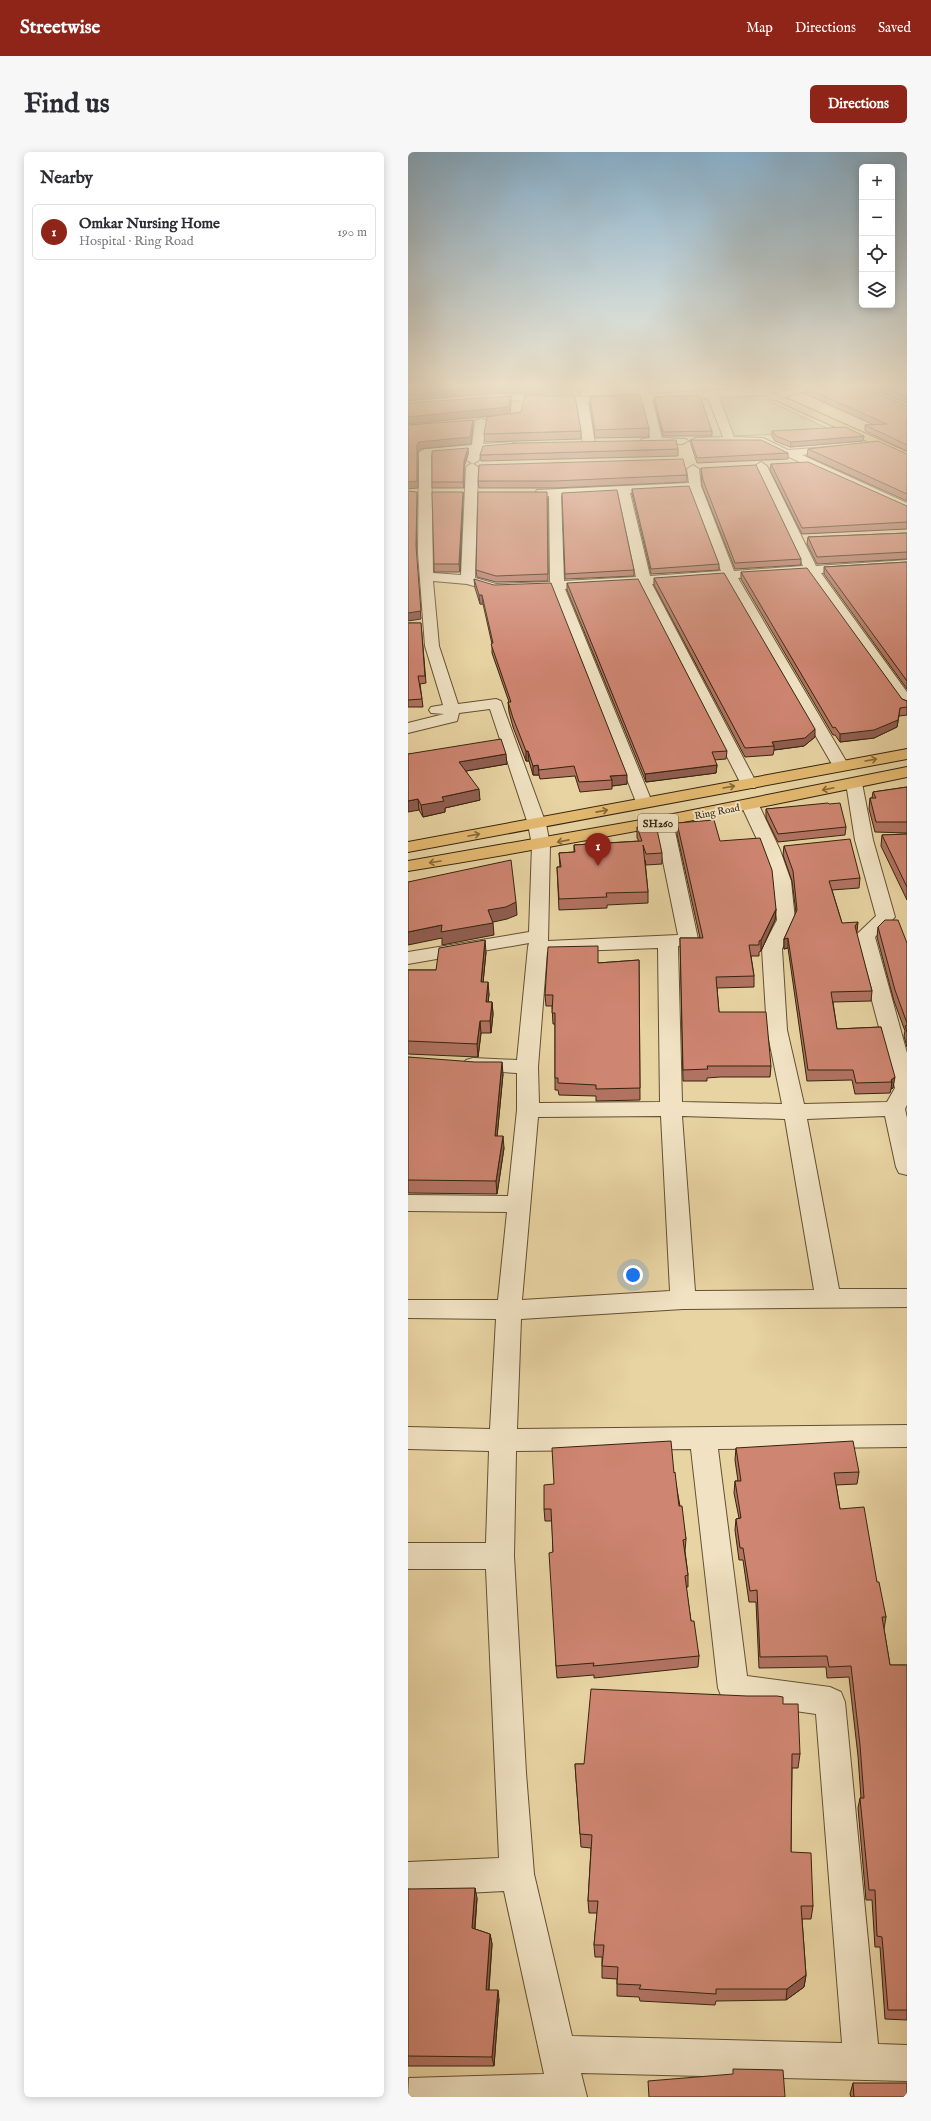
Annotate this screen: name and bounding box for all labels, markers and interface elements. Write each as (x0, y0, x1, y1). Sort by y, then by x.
text: Streetwise (20, 16, 100, 40)
text: Map (746, 19, 773, 37)
text: Directions (795, 19, 856, 37)
text: Saved (878, 19, 911, 37)
button: Directions (810, 85, 907, 123)
text: Find us (24, 87, 110, 122)
map controls (859, 164, 895, 308)
button: + (859, 164, 895, 200)
text: Nearby (40, 168, 93, 189)
button: − (859, 200, 895, 236)
text: Omkar Nursing Home (79, 214, 220, 233)
text: 1 (52, 224, 56, 241)
text: 190 m (337, 224, 367, 241)
text: Hospital · Ring Road (79, 233, 194, 250)
button: locate (859, 236, 895, 272)
button: layers (859, 272, 895, 308)
one-way arrow (864, 756, 877, 764)
one-way arrow (723, 783, 736, 791)
one-way arrow (822, 785, 835, 793)
street label: Ring Road (694, 802, 742, 823)
one-way arrow (595, 806, 608, 814)
road number: SH260 (638, 814, 678, 832)
one-way arrow (467, 831, 480, 839)
pin: 1 (585, 833, 611, 866)
one-way arrow (557, 837, 570, 845)
one-way arrow (429, 858, 442, 866)
your location (623, 1265, 643, 1285)

